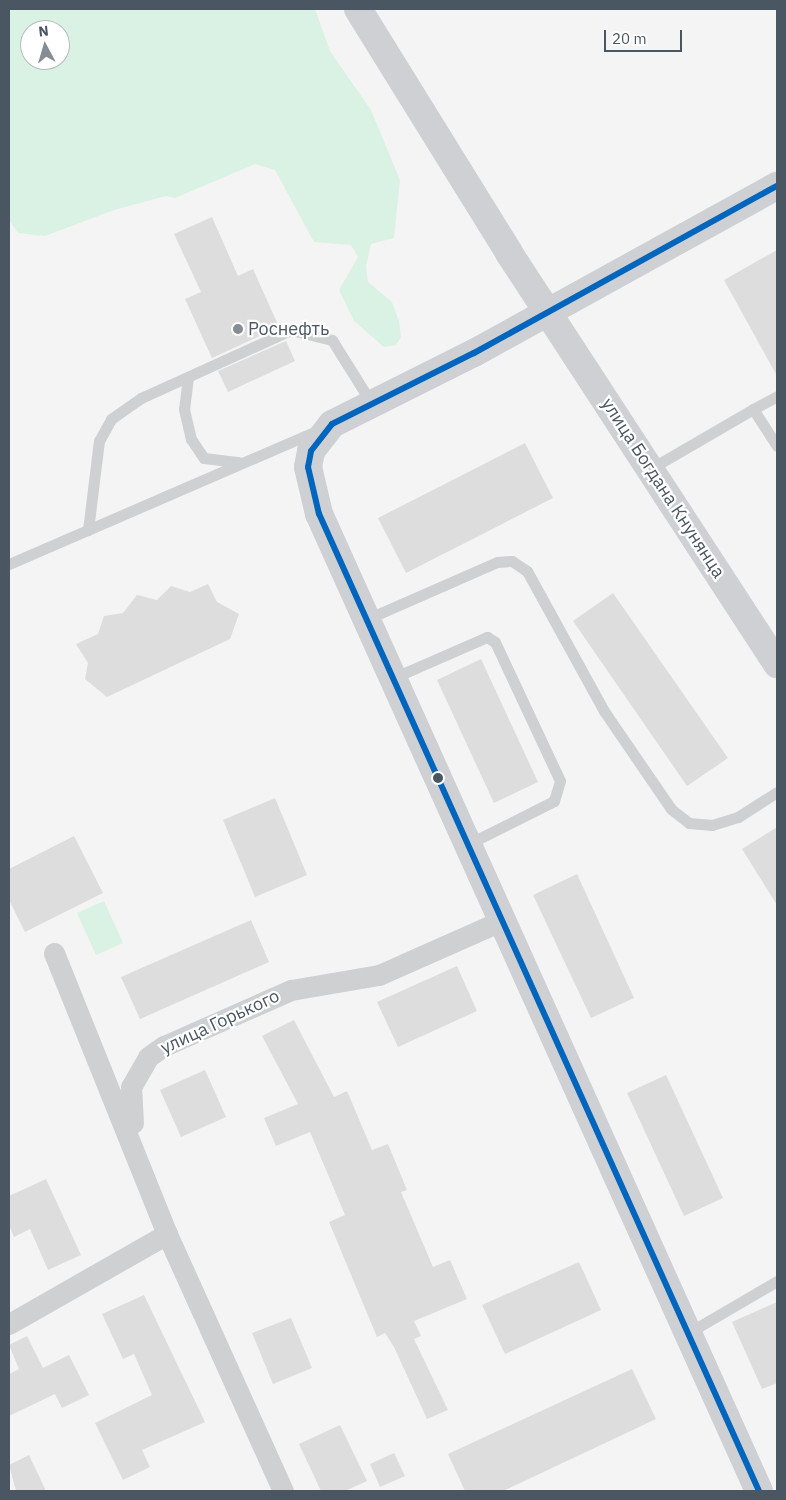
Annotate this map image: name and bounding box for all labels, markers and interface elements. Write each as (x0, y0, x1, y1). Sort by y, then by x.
north arrow (20, 20, 70, 70)
scale bar (606, 20, 684, 52)
text: N (38, 22, 50, 41)
text: 20 m (612, 29, 647, 48)
place label: Роснефть (248, 318, 329, 340)
marker: Роснефть (232, 323, 244, 335)
street label: улица Богдана Кнунянца (597, 394, 729, 582)
unlabelled marker (433, 773, 443, 783)
street label: улица Горького (157, 985, 283, 1059)

